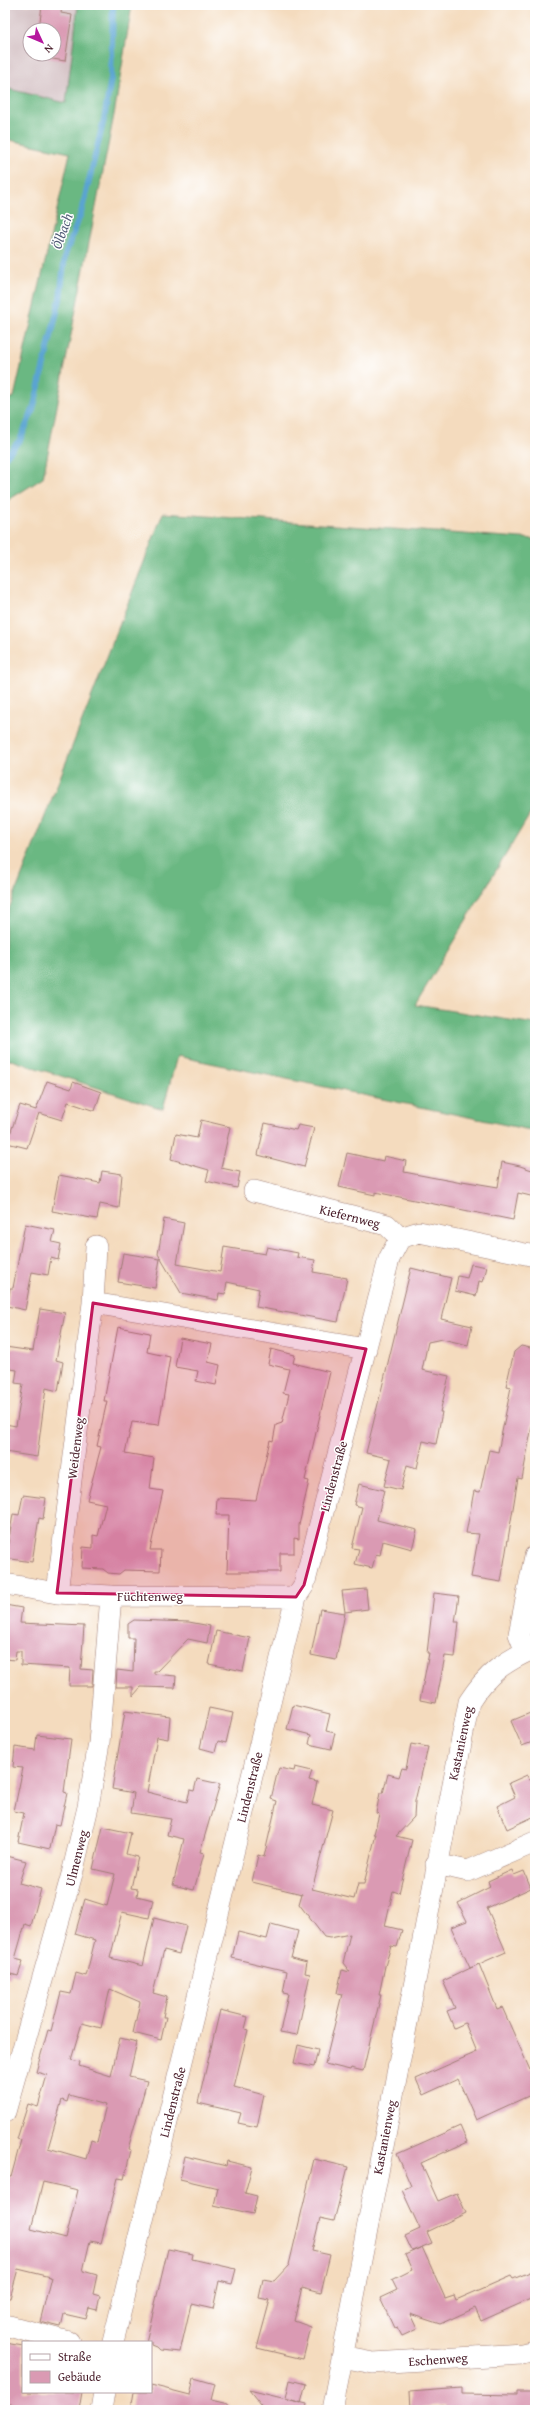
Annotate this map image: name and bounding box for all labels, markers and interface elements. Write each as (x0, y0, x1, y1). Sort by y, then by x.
north arrow (22, 22, 62, 62)
text: N (40, 41, 58, 58)
water label: Ölbach (46, 210, 78, 252)
street label: Kiefernweg (318, 1200, 383, 1233)
street label: Weidenweg (62, 1416, 89, 1480)
street label: Lindenstraße (315, 1439, 352, 1514)
street label: Füchtenweg (117, 1587, 183, 1606)
street label: Kastanienweg (443, 1704, 478, 1782)
street label: Lindenstraße (231, 1750, 267, 1825)
street label: Ulmenweg (60, 1827, 93, 1888)
street label: Lindenstraße (154, 2065, 190, 2140)
street label: Kastanienweg (368, 2098, 401, 2176)
legend (22, 2341, 152, 2393)
text: Straße (58, 2348, 92, 2365)
street label: Eschenweg (408, 2348, 469, 2371)
text: Gebäude (58, 2368, 101, 2385)

